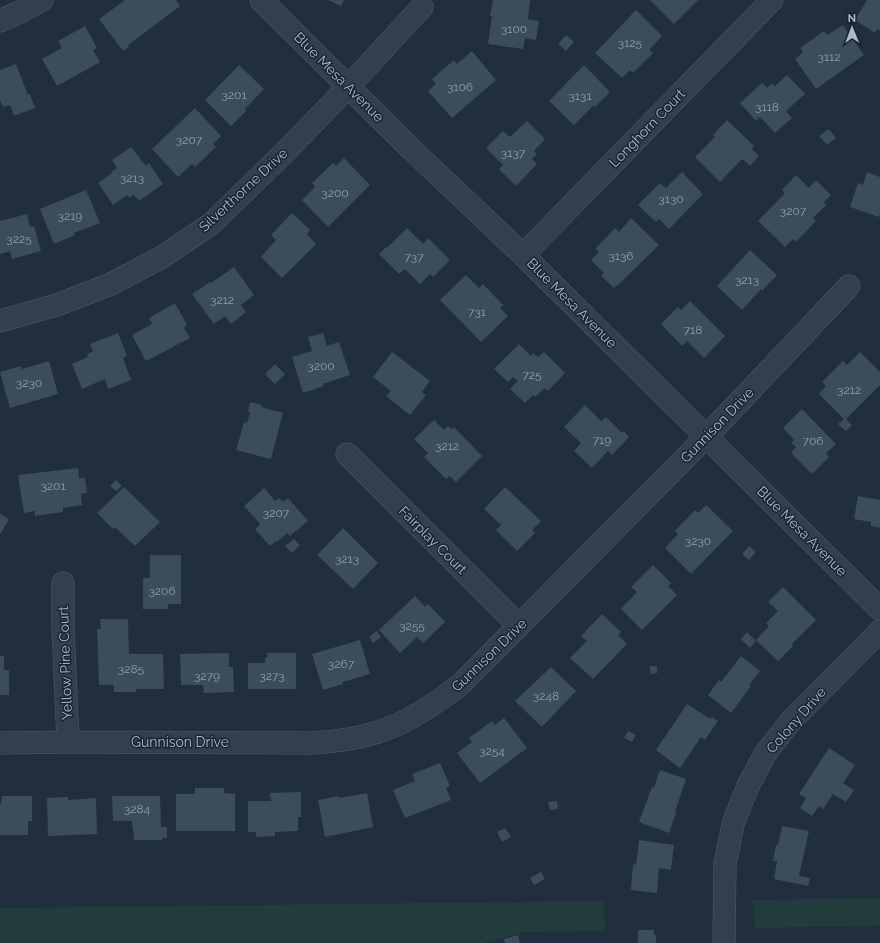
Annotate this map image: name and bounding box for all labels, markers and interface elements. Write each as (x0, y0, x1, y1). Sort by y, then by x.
north arrow (832, 8, 872, 48)
text: N (848, 12, 856, 25)
house number: 3100 (501, 22, 527, 36)
street label: Blue Mesa Avenue (291, 29, 387, 125)
house number: 3125 (618, 36, 643, 50)
house number: 3112 (818, 50, 840, 64)
house number: 3106 (447, 80, 473, 94)
street label: Longhorn Court (606, 85, 688, 170)
house number: 3201 (221, 88, 247, 102)
house number: 3131 (568, 89, 592, 103)
house number: 3118 (755, 100, 779, 114)
house number: 3207 (176, 133, 203, 147)
street label: Silverthorne Drive (196, 145, 290, 235)
house number: 3137 (501, 146, 526, 160)
house number: 3213 (120, 171, 144, 185)
house number: 3200 (321, 186, 349, 200)
house number: 3130 (658, 192, 684, 206)
house number: 3207 (780, 204, 807, 218)
house number: 3219 (58, 209, 82, 223)
house number: 3225 (6, 232, 32, 246)
house number: 3136 (608, 249, 634, 263)
house number: 737 (404, 250, 424, 264)
street label: Blue Mesa Avenue (524, 255, 620, 351)
house number: 3213 (735, 273, 759, 287)
house number: 3212 (210, 293, 234, 307)
house number: 731 (468, 305, 486, 319)
house number: 718 (684, 323, 702, 337)
house number: 3200 (307, 359, 335, 373)
house number: 725 (522, 368, 542, 382)
house number: 3230 (16, 376, 42, 390)
house number: 3212 (837, 383, 861, 397)
street label: Gunnison Drive (677, 384, 757, 466)
house number: 719 (593, 433, 611, 447)
house number: 706 (803, 434, 823, 448)
house number: 3212 (435, 439, 459, 453)
house number: 3201 (40, 479, 66, 493)
street label: Blue Mesa Avenue (754, 483, 850, 579)
street label: Fairplay Court (396, 503, 470, 577)
house number: 3207 (263, 506, 290, 520)
house number: 3230 (685, 534, 711, 548)
house number: 3213 (335, 552, 359, 566)
house number: 3206 (148, 584, 176, 598)
street label: Yellow Pine Court (55, 606, 75, 720)
street label: Gunnison Drive (448, 615, 530, 695)
house number: 3255 (399, 619, 425, 633)
house number: 3267 (328, 657, 355, 671)
house number: 3285 (118, 662, 145, 676)
house number: 3279 (194, 669, 220, 683)
house number: 3273 (259, 669, 285, 683)
street label: Colony Drive (763, 684, 829, 756)
house number: 3248 (533, 689, 559, 703)
street label: Gunnison Drive (131, 734, 229, 750)
house number: 3254 (479, 744, 505, 758)
house number: 3284 (124, 802, 151, 816)

